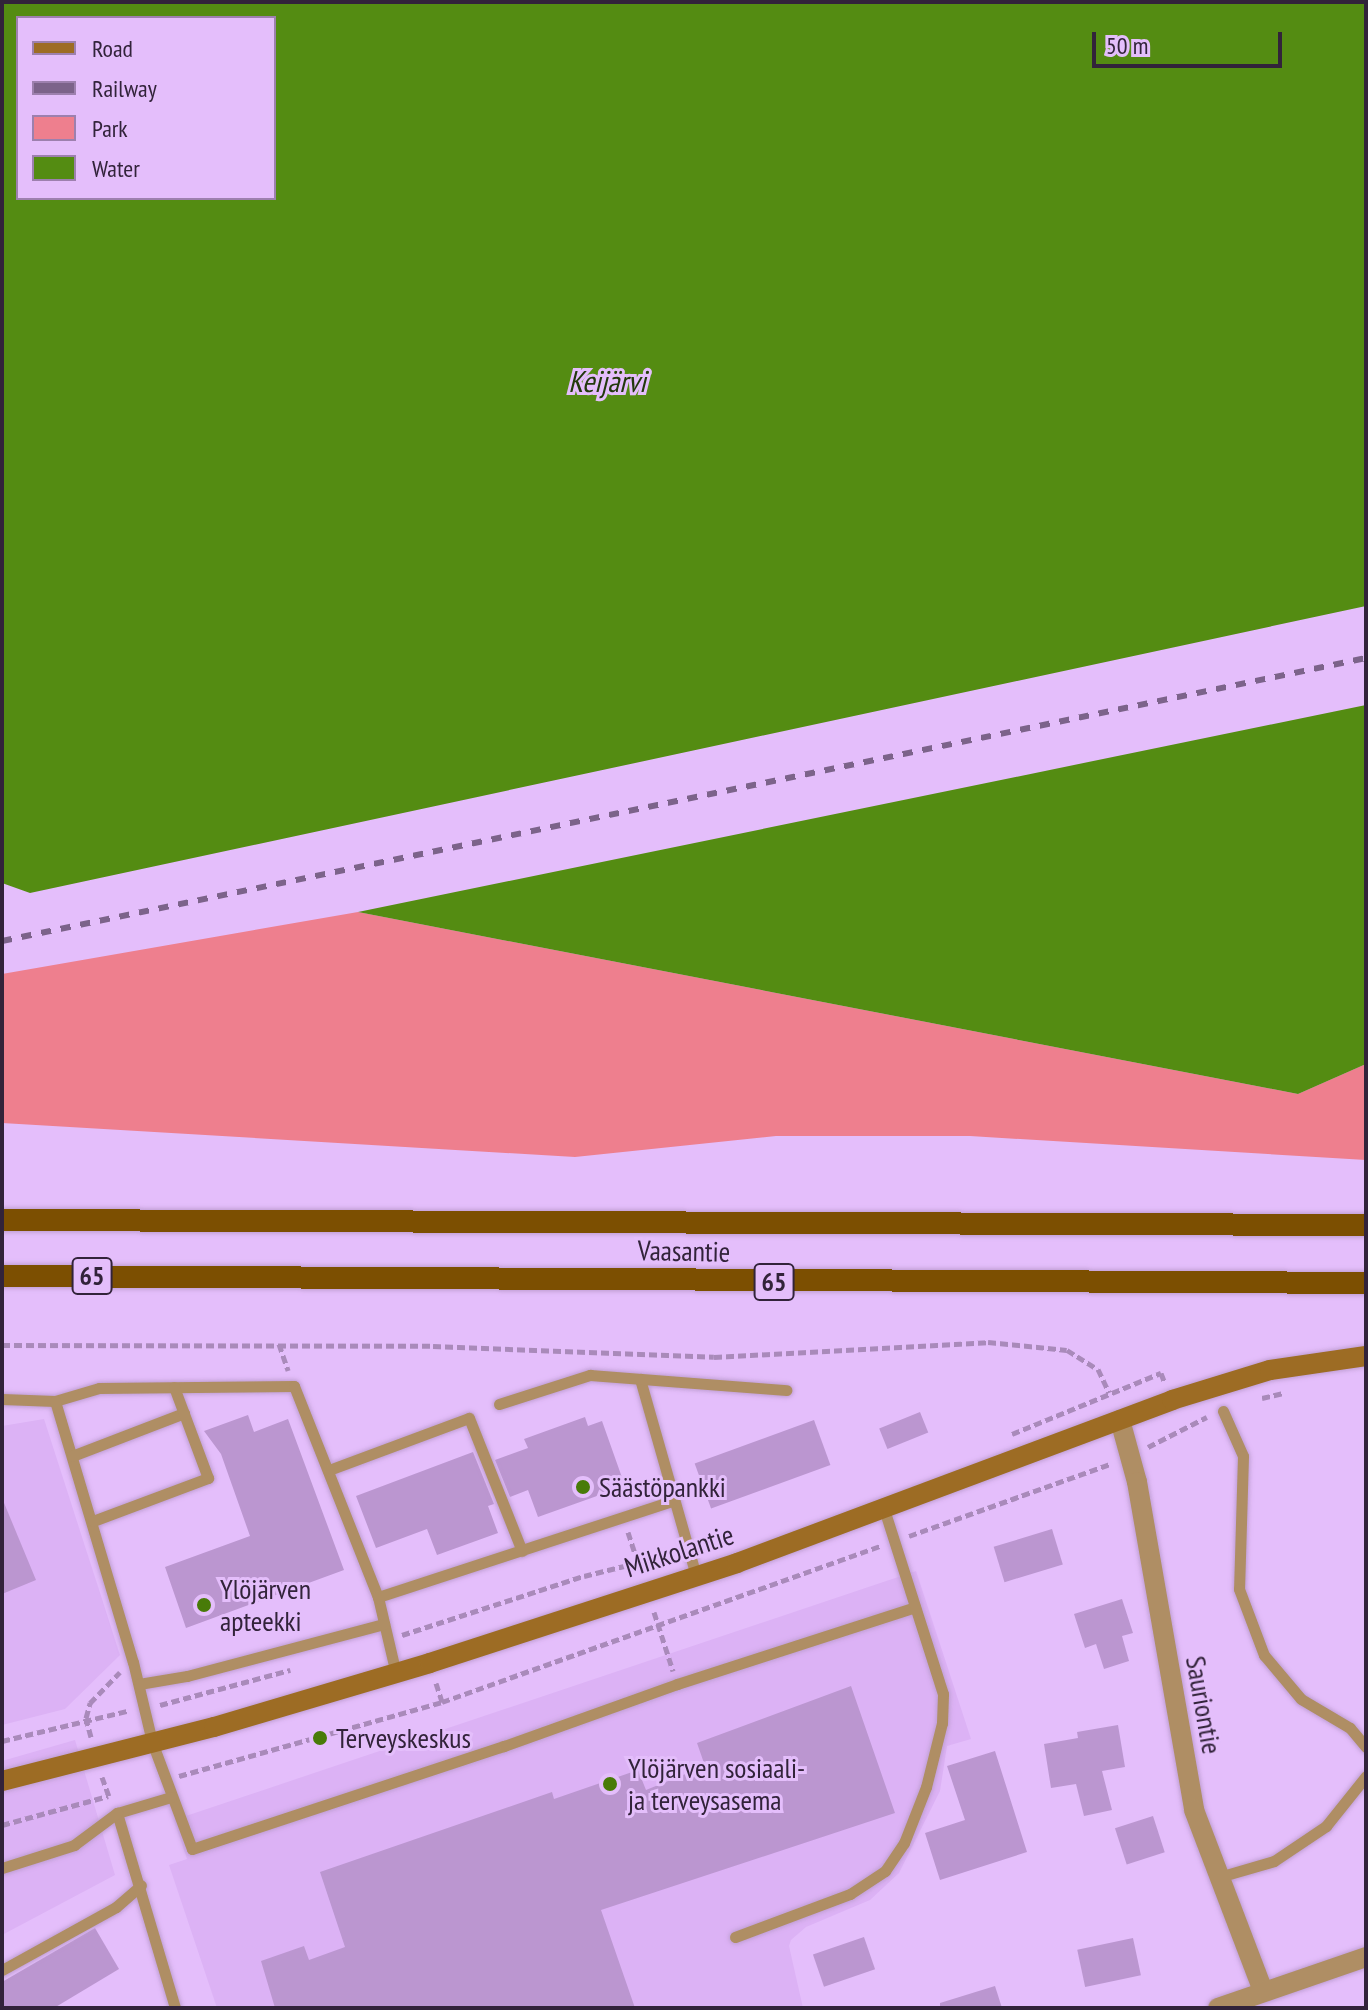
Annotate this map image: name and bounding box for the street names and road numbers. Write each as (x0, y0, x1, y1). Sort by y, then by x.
street label: Vaasantie (637, 1233, 731, 1269)
road number: 65 (70, 1254, 114, 1298)
road number: 65 (752, 1260, 796, 1304)
street label: Mikkolantie (620, 1518, 738, 1584)
street label: Sauriontie (1179, 1653, 1229, 1757)

